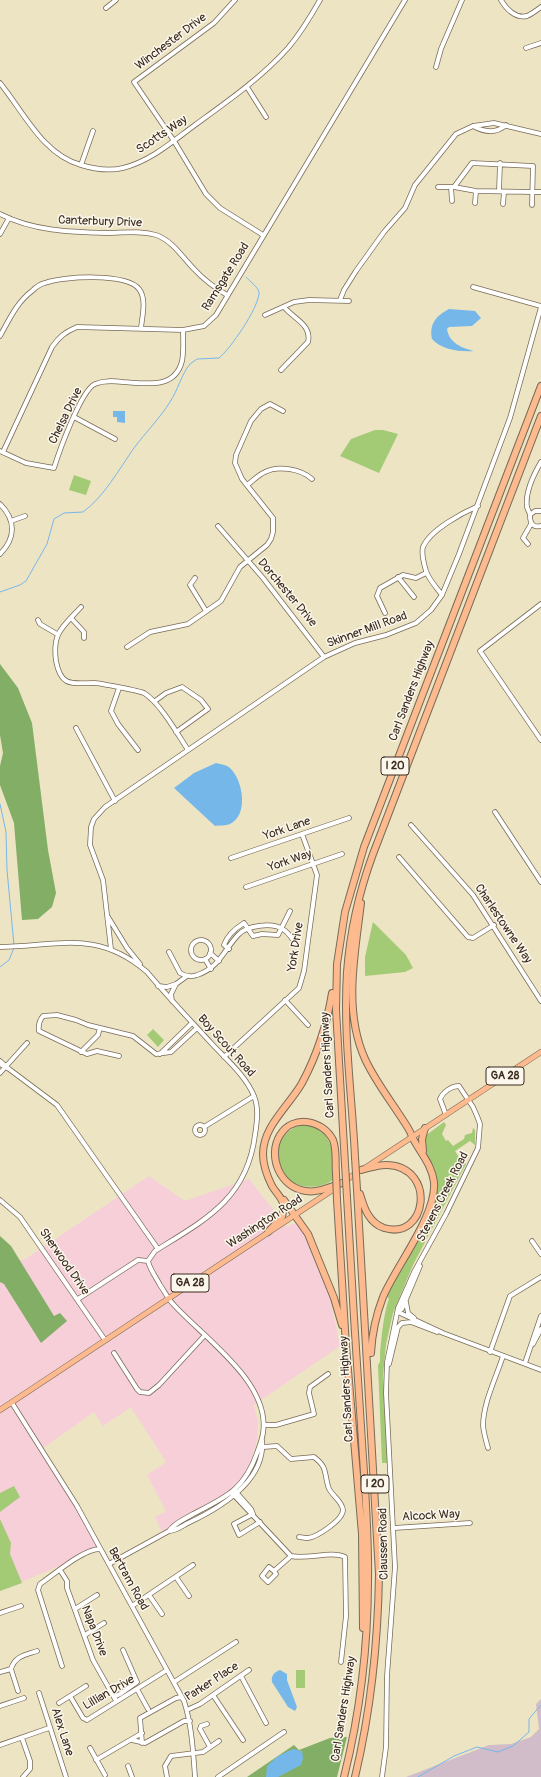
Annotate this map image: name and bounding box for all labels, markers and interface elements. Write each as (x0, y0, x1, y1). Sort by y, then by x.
street label: Winchester Drive (133, 11, 209, 73)
street label: Scotts Way (134, 113, 190, 157)
street label: Canterbury Drive (58, 213, 142, 231)
street label: Ramsgate Road (199, 240, 253, 314)
street label: Chelsa Drive (46, 385, 86, 447)
street label: Dorchester Drive (254, 556, 320, 630)
street label: Skinner Mill Road (325, 609, 409, 651)
street label: Carl Sanders Highway (386, 639, 438, 743)
road number: I 20 (381, 757, 409, 775)
street label: York Lane (262, 814, 312, 844)
street label: York Way (266, 847, 314, 875)
street label: Charlestowne Way (471, 882, 535, 966)
street label: York Drive (285, 921, 307, 973)
street label: Boy Scout Road (194, 1012, 258, 1080)
street label: Carl Sanders Highway (318, 1012, 338, 1118)
road number: GA 28 (486, 1067, 524, 1085)
street label: Stevens Creek Road (414, 1150, 472, 1244)
street label: Washington Road (225, 1192, 305, 1252)
street label: Sherwood Drive (36, 1226, 92, 1298)
road number: GA 28 (171, 1274, 209, 1292)
street label: Carl Sanders Highway (337, 1336, 357, 1442)
road number: I 20 (361, 1475, 389, 1493)
street label: Alcock Way (402, 1507, 460, 1525)
street label: Claussen Road (376, 1508, 392, 1580)
street label: Bertram Road (105, 1545, 151, 1613)
street label: Napa Drive (78, 1604, 110, 1658)
street label: Carl Sanders Highway (329, 1655, 359, 1763)
street label: Parker Place (183, 1659, 241, 1705)
street label: Lillian Drive (81, 1673, 137, 1713)
street label: Alex Lane (47, 1706, 77, 1758)

